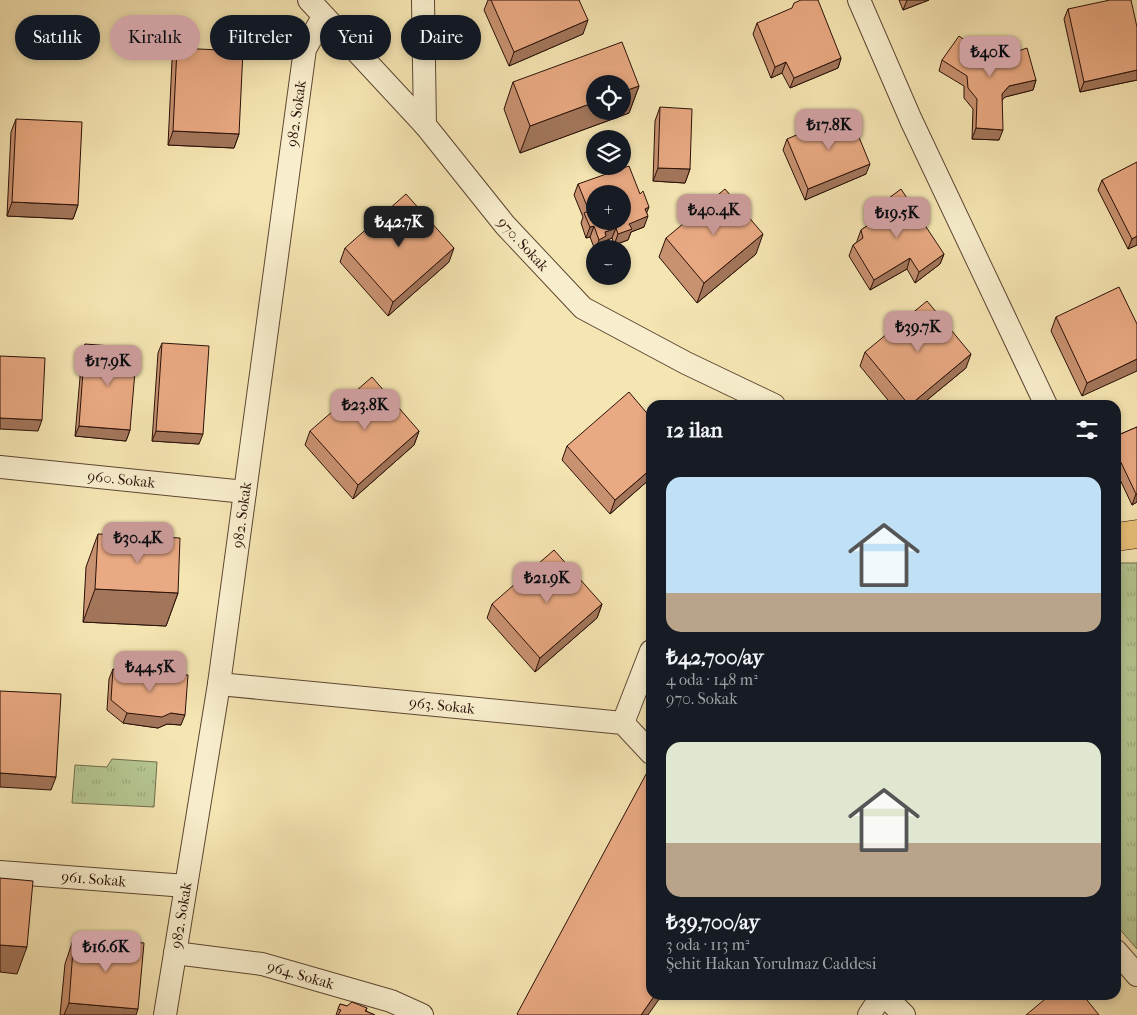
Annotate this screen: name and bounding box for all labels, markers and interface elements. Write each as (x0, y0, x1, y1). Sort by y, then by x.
chip: Satılık (15, 15, 100, 60)
chip: Kiralık (110, 15, 200, 60)
chip: Filtreler (210, 15, 310, 60)
chip: Yeni (320, 15, 391, 60)
chip: Daire (401, 15, 481, 60)
pin: ₺40K (960, 36, 1020, 78)
text: ₺40K (970, 42, 1010, 61)
map controls (586, 75, 631, 285)
button: locate (586, 75, 631, 120)
street label: 982. Sokak (283, 79, 310, 148)
pin: ₺17.8K (788, 108, 870, 151)
text: ₺17.8K (806, 115, 852, 134)
button: layers (586, 130, 631, 175)
button: + (586, 185, 631, 230)
pin: ₺40.4K (673, 194, 755, 236)
pin: ₺19.5K (856, 196, 938, 239)
text: ₺40.4K (688, 200, 740, 219)
text: ₺19.5K (875, 203, 919, 222)
pin: ₺42.7K (358, 206, 440, 248)
text: ₺42.7K (375, 212, 423, 231)
street label: 970. Sokak (494, 214, 553, 275)
button: − (586, 240, 631, 285)
pin: ₺39.7K (877, 310, 959, 353)
text: ₺39.7K (895, 317, 941, 336)
pin: ₺17.9K (67, 344, 149, 387)
text: ₺17.9K (85, 351, 131, 370)
pin: ₺23.8K (324, 388, 406, 431)
text: ₺23.8K (342, 395, 388, 414)
icon: filters (1073, 416, 1101, 444)
text: 12 ilan (666, 418, 723, 442)
street label: 960. Sokak (87, 467, 156, 492)
street label: 982. Sokak (228, 480, 255, 549)
icon: home (839, 510, 929, 600)
pin: ₺30.4K (97, 522, 179, 564)
text: ₺30.4K (113, 528, 163, 547)
pin: ₺21.9K (506, 562, 588, 604)
text: ₺21.9K (524, 568, 570, 587)
text: ₺42,700/ay (666, 645, 763, 669)
pin: ₺44.5K (109, 650, 191, 693)
text: ₺44.5K (125, 657, 175, 676)
text: 4 oda · 148 m² (666, 670, 758, 689)
text: 970. Sokak (666, 689, 738, 708)
street label: 963. Sokak (408, 693, 476, 718)
icon: home (839, 775, 929, 865)
street label: 961. Sokak (61, 868, 127, 890)
street label: 982. Sokak (167, 881, 196, 950)
text: ₺39,700/ay (666, 910, 760, 934)
pin: ₺16.6K (65, 930, 147, 973)
text: 3 oda · 113 m² (666, 935, 750, 954)
text: ₺16.6K (83, 937, 129, 956)
text: Şehit Hakan Yorulmaz Caddesi (666, 954, 876, 973)
street label: 964. Sokak (265, 957, 337, 993)

